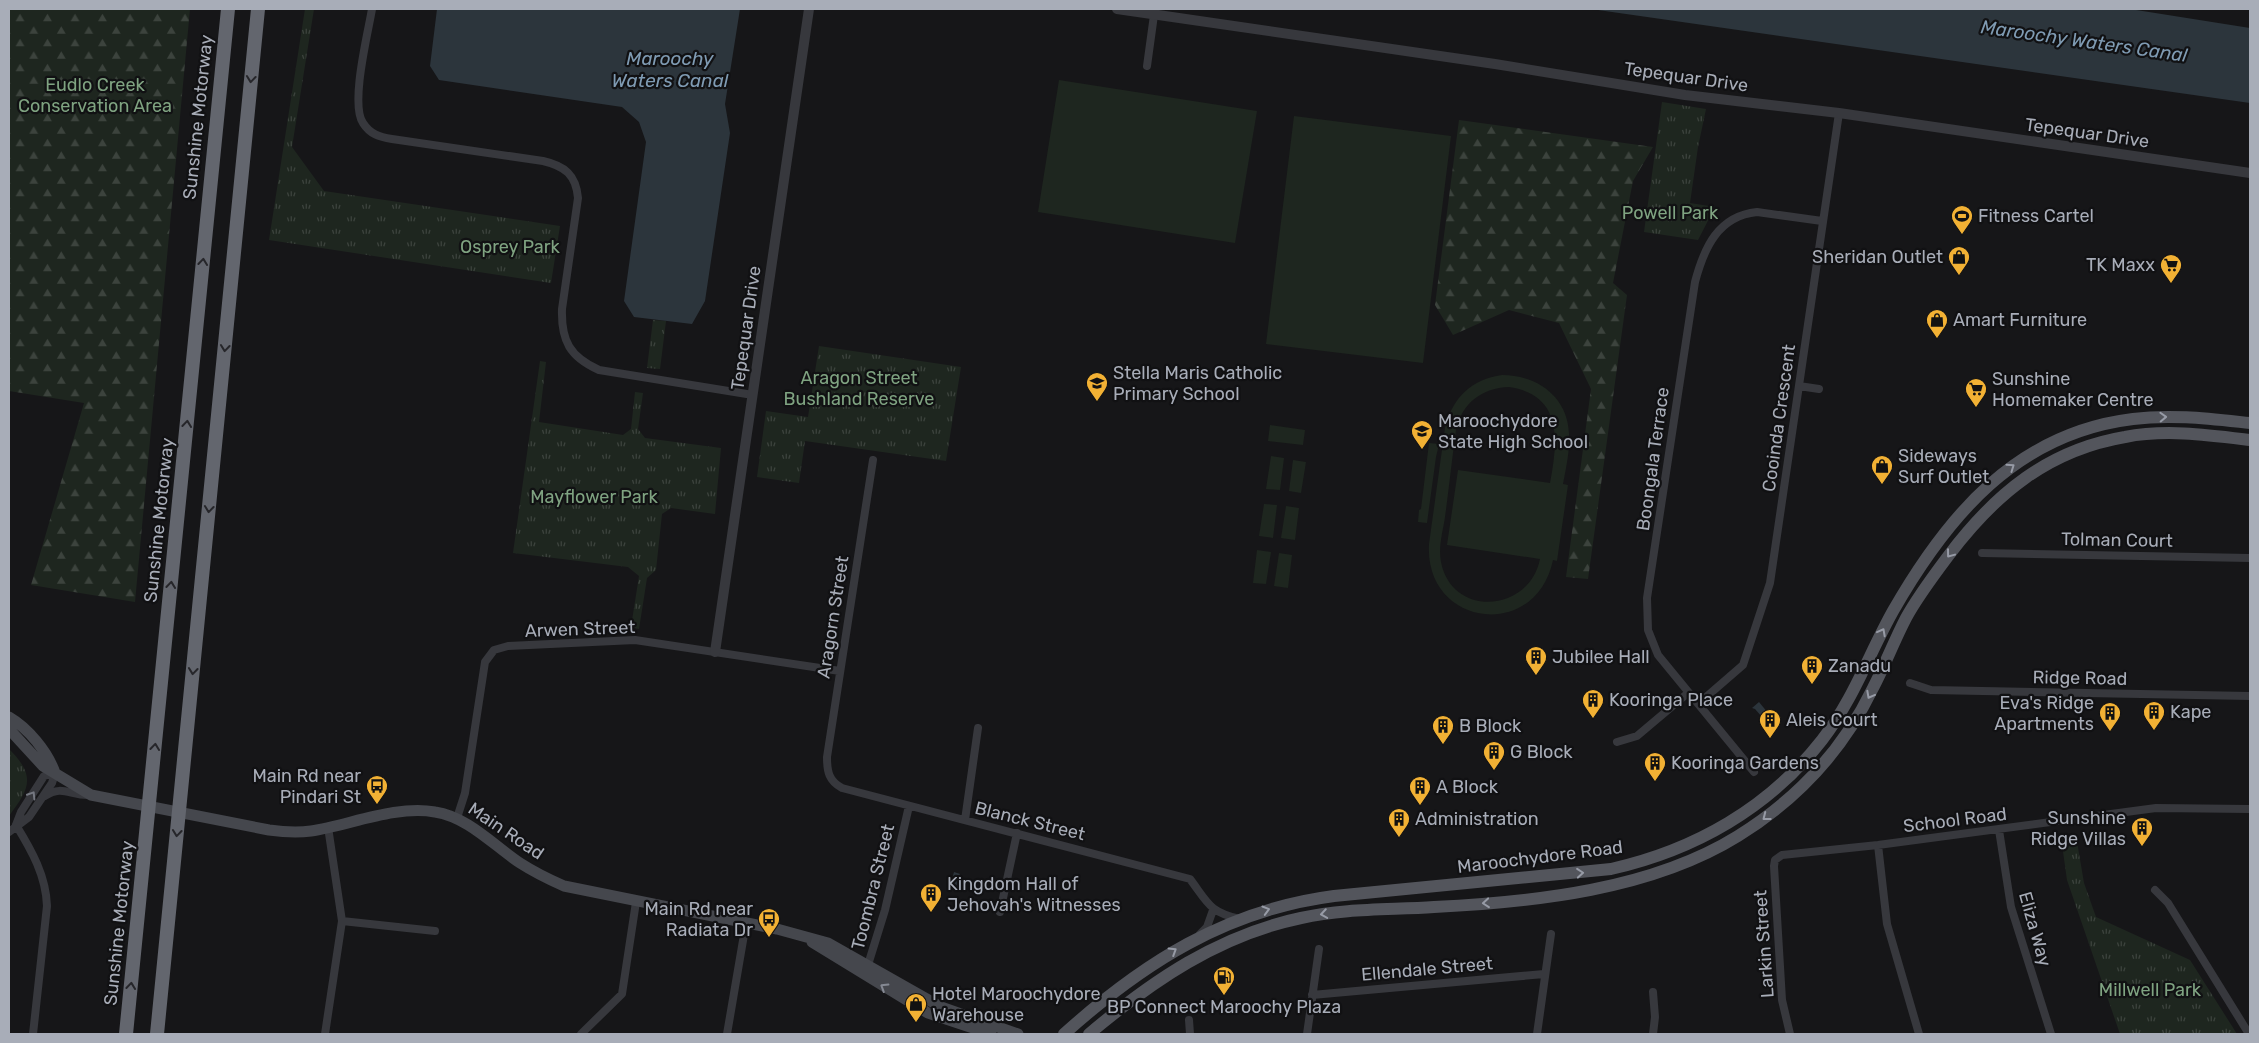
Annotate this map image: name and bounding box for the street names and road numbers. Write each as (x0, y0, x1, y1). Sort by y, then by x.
street label: Sunshine Motorway (178, 34, 218, 200)
street label: Tepequar Drive (1622, 57, 1750, 97)
street label: Tepequar Drive (2023, 113, 2151, 153)
street label: Tepequar Drive (726, 264, 766, 392)
street label: Cooinda Crescent (1758, 343, 1800, 493)
street label: Boongala Terrace (1632, 386, 1674, 532)
street label: Sunshine Motorway (139, 437, 179, 603)
street label: Tolman Court (2061, 528, 2173, 552)
street label: Aragorn Street (812, 554, 854, 680)
street label: Arwen Street (524, 616, 636, 642)
street label: Ridge Road (2032, 666, 2128, 690)
street label: Blanck Street (973, 797, 1087, 845)
street label: Main Road (464, 798, 548, 864)
street label: School Road (1902, 803, 2008, 837)
street label: Toombra Street (847, 822, 899, 952)
street label: Maroochydore Road (1456, 836, 1624, 878)
street label: Sunshine Motorway (99, 840, 139, 1006)
street label: Larkin Street (1749, 889, 1779, 999)
street label: Eliza Way (2014, 889, 2056, 969)
street label: Ellendale Street (1360, 952, 1494, 986)

